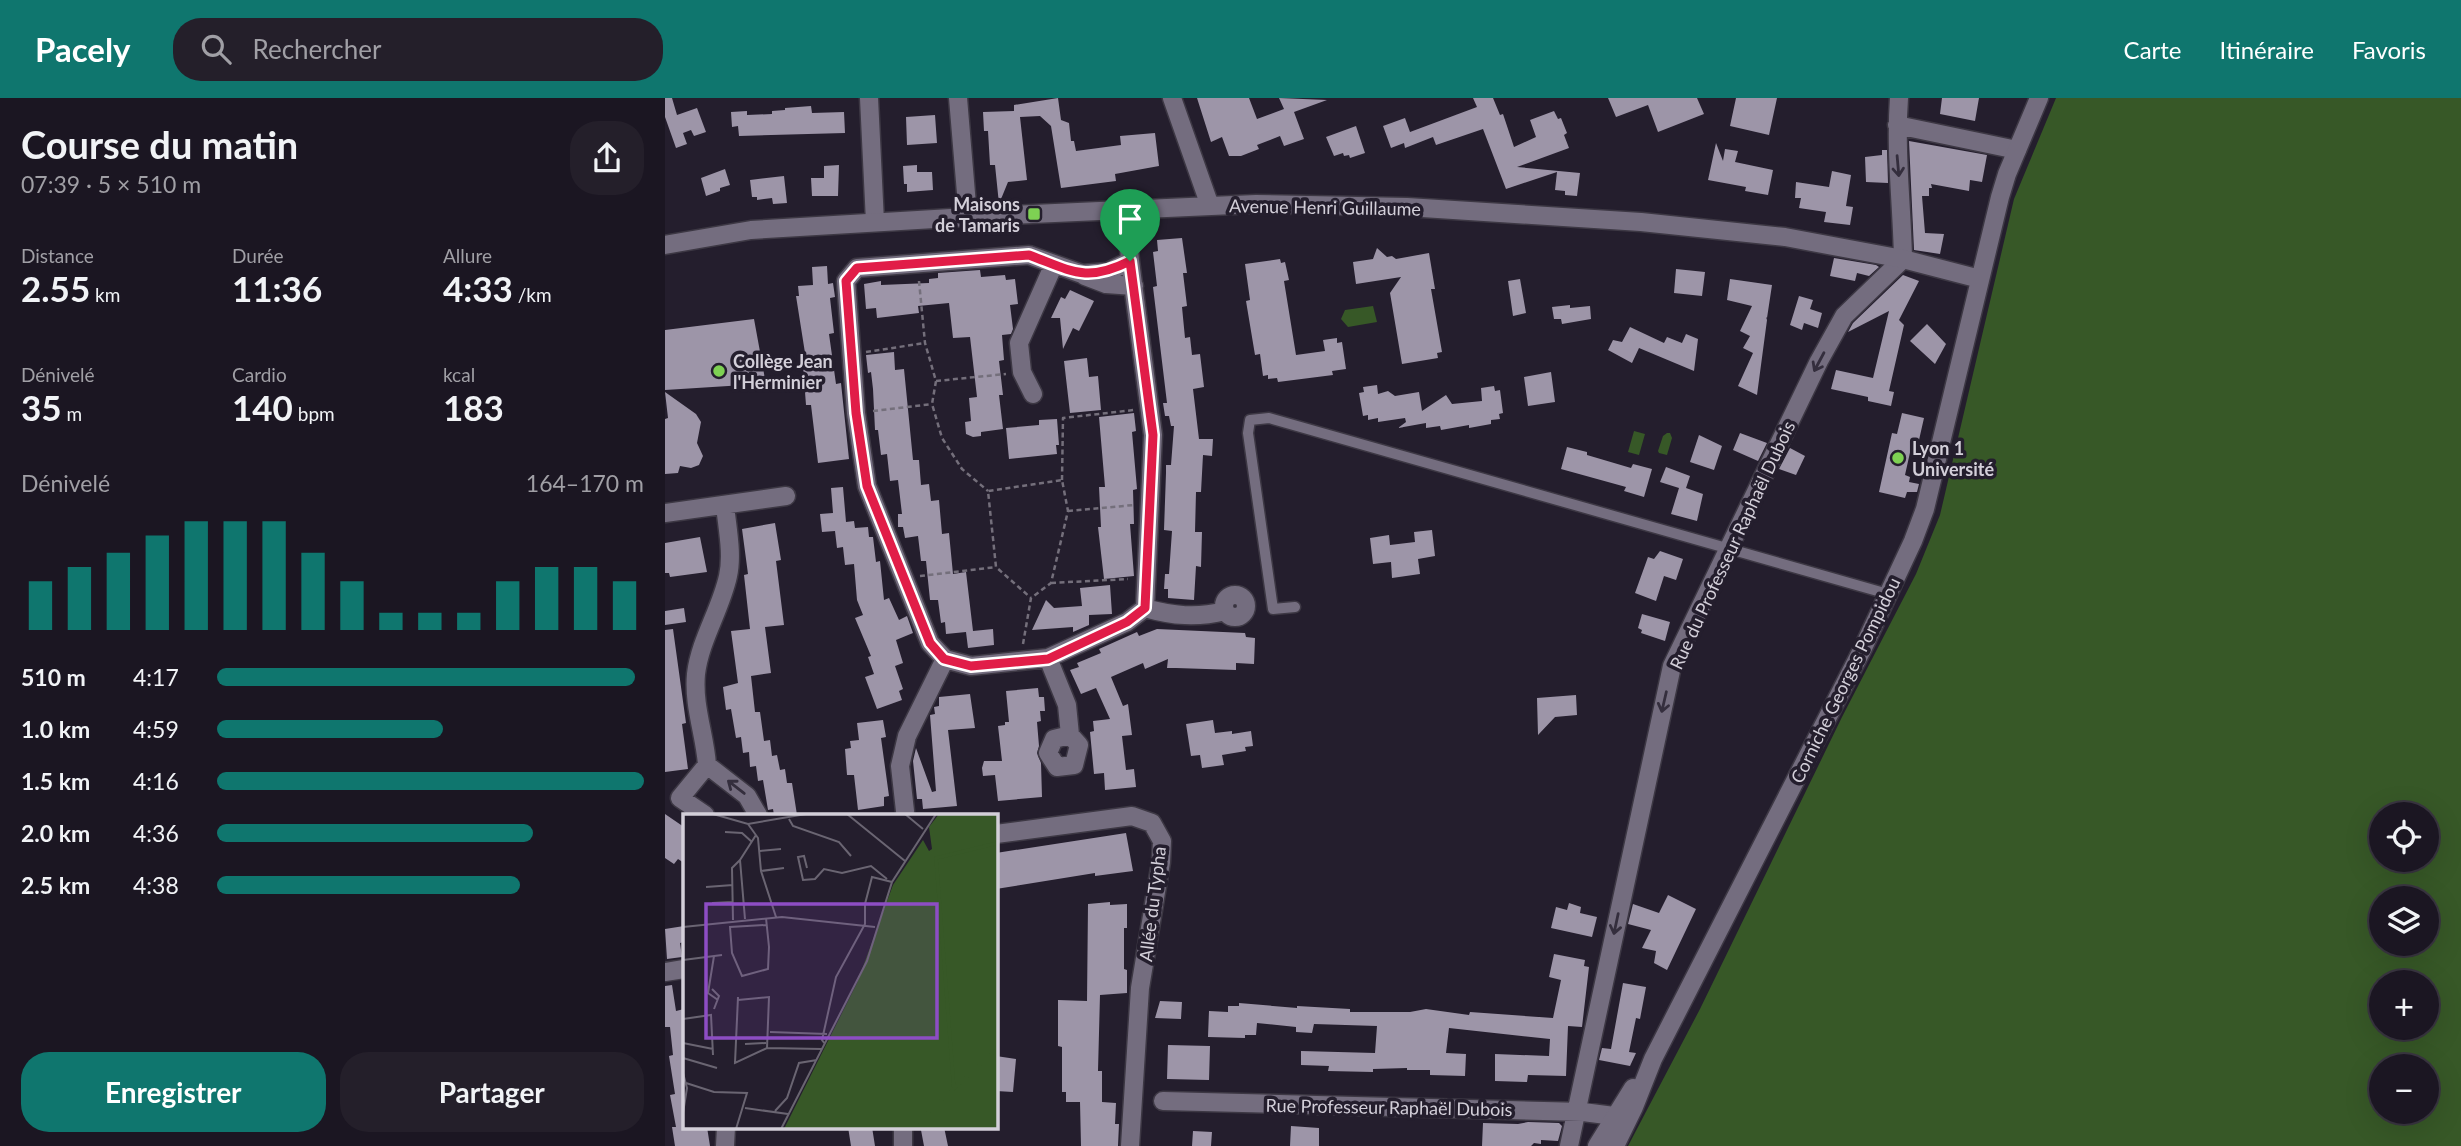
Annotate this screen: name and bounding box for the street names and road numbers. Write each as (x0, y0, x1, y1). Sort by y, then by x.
street label: Avenue Henri Guillaume (1229, 194, 1421, 220)
street label: Rue du Professeur Raphaël Dubois (1665, 417, 1799, 673)
street label: Corniche Georges Pompidou (1786, 574, 1904, 786)
street label: Allée du Typha (1134, 845, 1170, 963)
street label: Rue Professeur Raphaël Dubois (1265, 1094, 1513, 1120)

